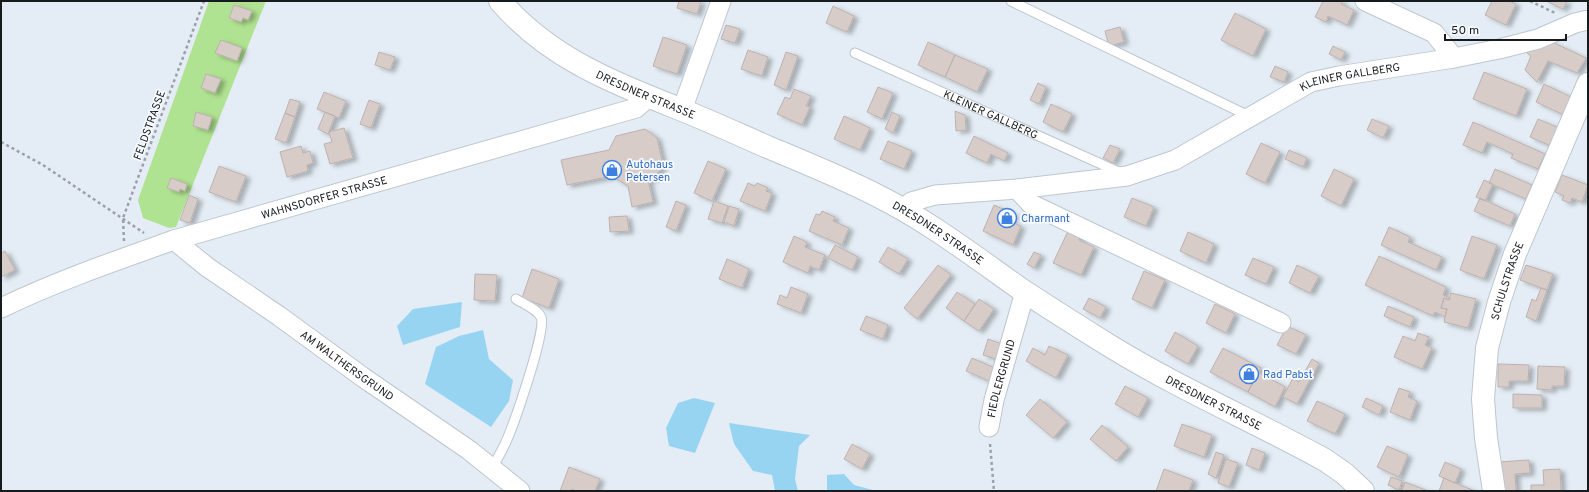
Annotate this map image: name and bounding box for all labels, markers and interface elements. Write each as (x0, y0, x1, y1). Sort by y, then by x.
scale bar (1445, 16, 1566, 42)
text: 50 m (1451, 23, 1479, 39)
street label: KLEINER GALLBERG (1297, 61, 1401, 95)
street label: DRESDNER STRASSE (593, 68, 697, 123)
street label: KLEINER GALLBERG (941, 88, 1040, 143)
street label: FELDSTRASSE (131, 89, 169, 162)
place label: Autohaus Petersen (626, 158, 673, 185)
shop icon: Autohaus Petersen (601, 159, 623, 181)
street label: WAHNSDORFER STRASSE (260, 173, 389, 223)
street label: DRESDNER STRASSE (889, 199, 986, 268)
shop icon: Charmant (996, 207, 1018, 229)
place label: Charmant (1021, 212, 1070, 226)
street label: SCHULSTRASSE (1489, 240, 1527, 322)
street label: AM WALTHERSGRUND (297, 328, 396, 404)
street label: FIEDLERGRUND (985, 338, 1019, 419)
shop icon: Rad Pabst (1238, 363, 1260, 385)
place label: Rad Pabst (1263, 368, 1313, 382)
street label: DRESDNER STRASSE (1163, 373, 1264, 434)

